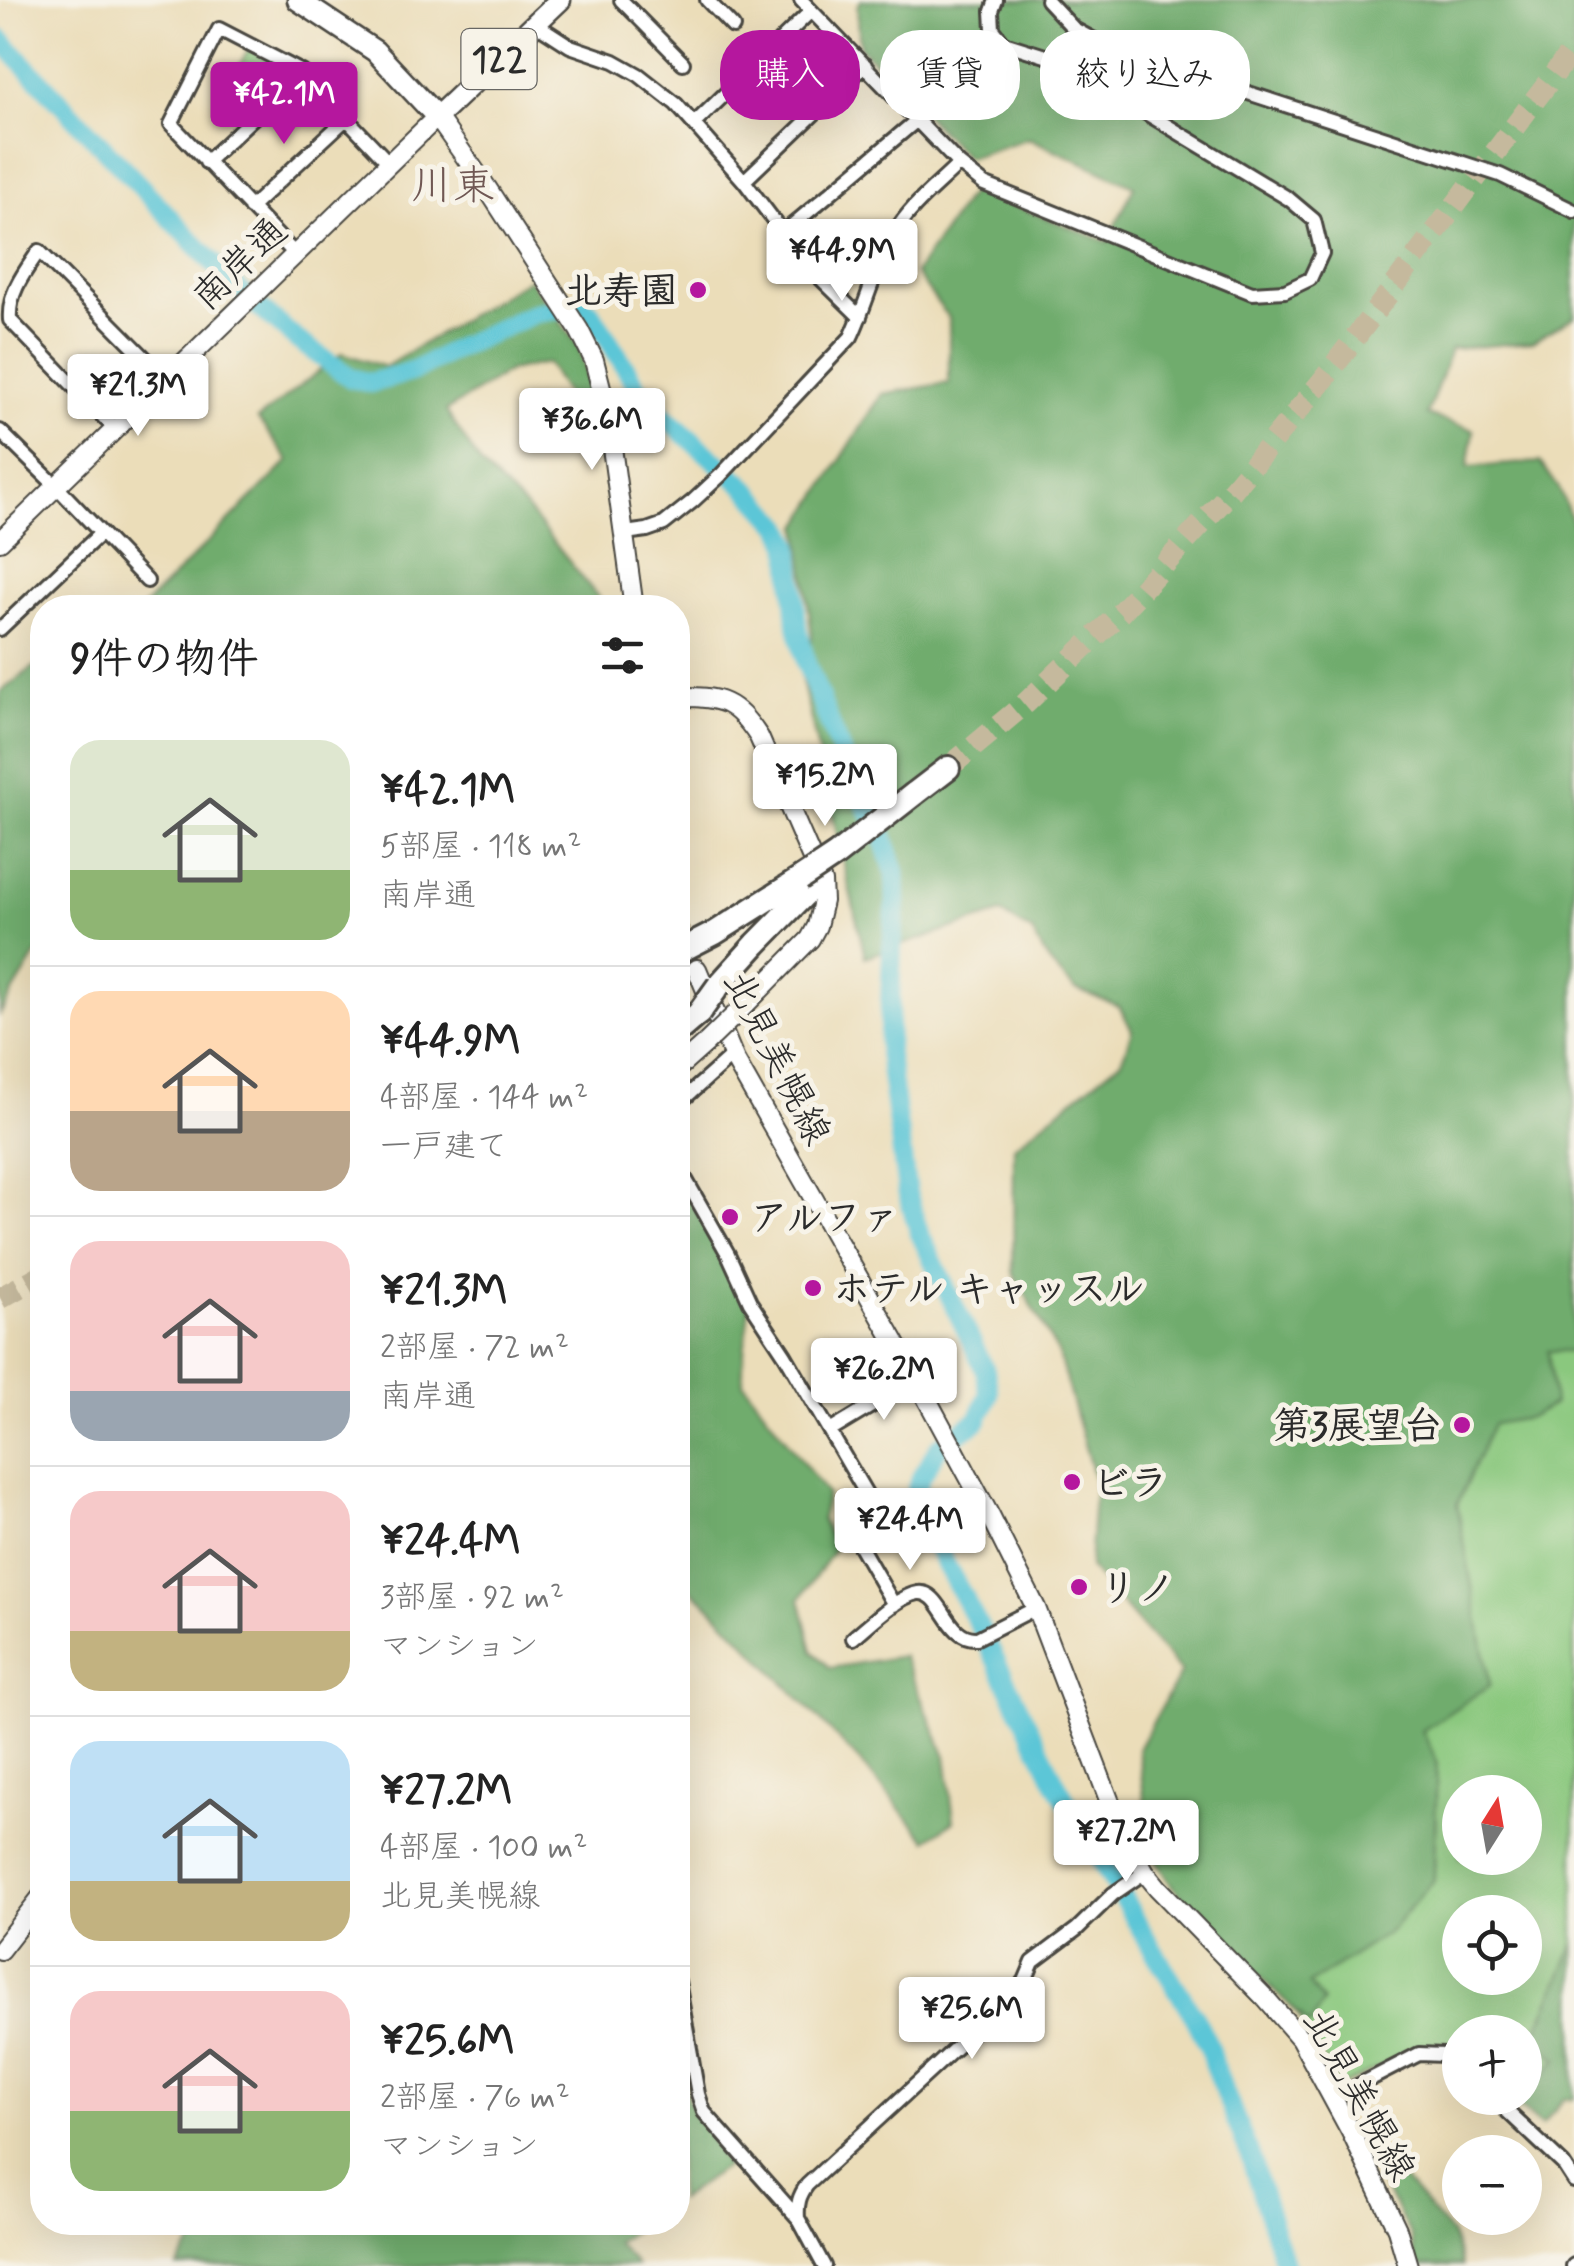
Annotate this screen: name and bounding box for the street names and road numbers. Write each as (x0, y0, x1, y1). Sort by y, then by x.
road number: 122 (462, 29, 536, 89)
street label: 南岸通 (183, 208, 299, 322)
street label: 北見美幌線 (711, 962, 841, 1154)
street label: 北見美幌線 (1290, 2000, 1425, 2190)

